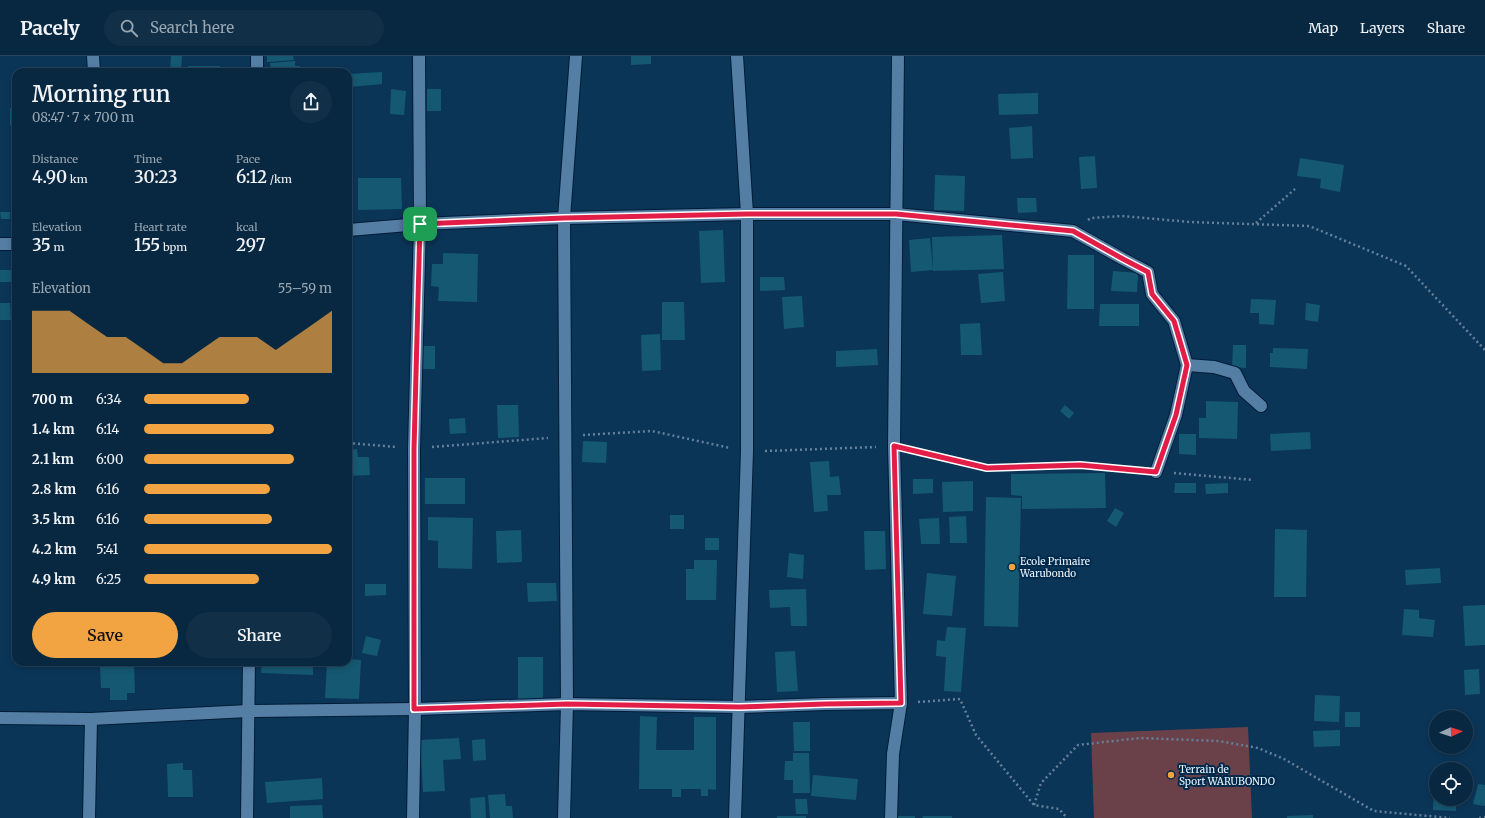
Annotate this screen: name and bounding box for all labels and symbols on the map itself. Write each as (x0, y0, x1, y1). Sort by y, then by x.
pin (403, 207, 437, 241)
place label: Ecole Primaire Warubondo (1019, 555, 1090, 580)
marker: Ecole Primaire Warubondo (1007, 562, 1017, 572)
north arrow (1429, 710, 1473, 754)
place label: Terrain de Sport WARUBONDO (1179, 763, 1275, 788)
marker: Terrain de Sport WARUBONDO (1166, 770, 1176, 780)

